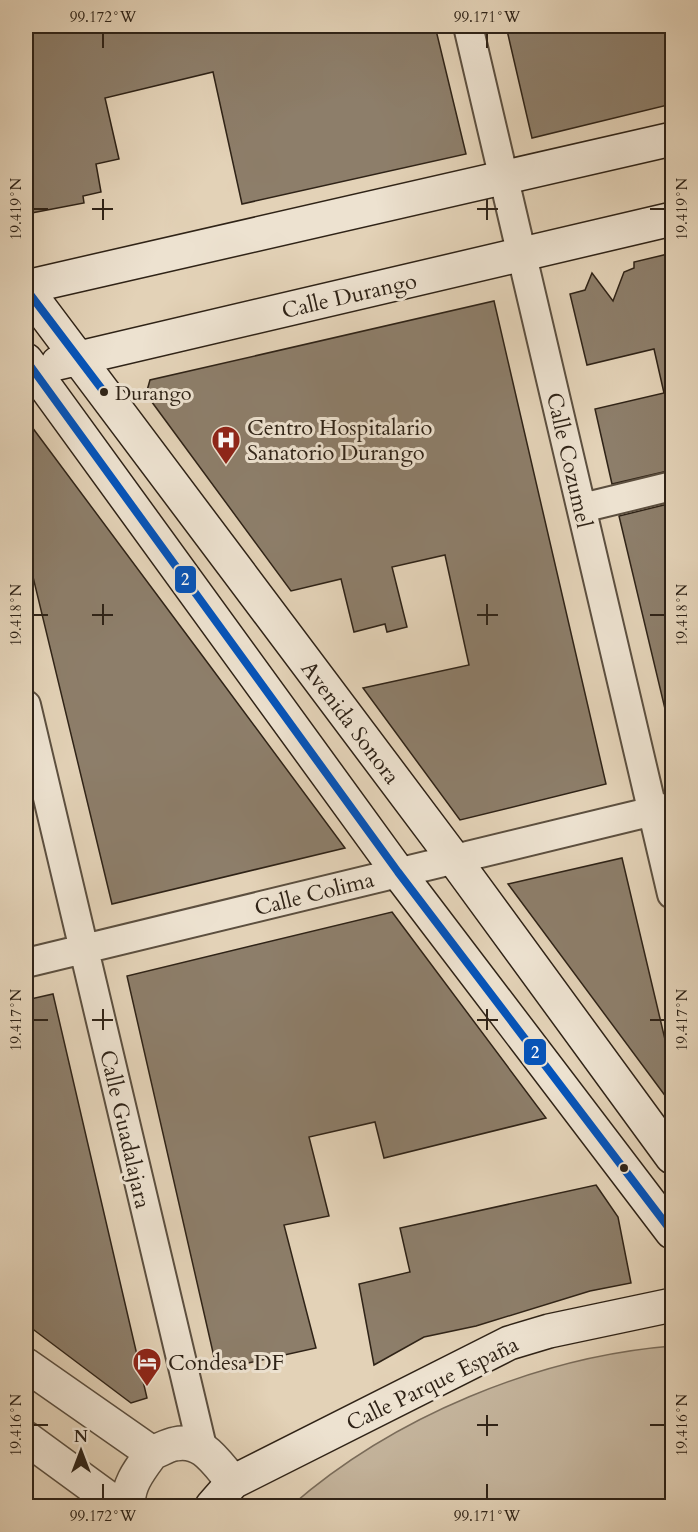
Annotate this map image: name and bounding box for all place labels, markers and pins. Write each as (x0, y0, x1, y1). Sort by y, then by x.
place label: Durango (115, 380, 192, 407)
marker: Durango (98, 386, 110, 398)
place label: Centro Hospitalario Sanatorio Durango (247, 413, 432, 468)
hospital icon: Centro Hospitalario Sanatorio Durango (210, 424, 242, 466)
unlabelled marker (618, 1162, 630, 1174)
hotel icon: Condesa DF (131, 1346, 163, 1388)
place label: Condesa DF (168, 1348, 284, 1378)

